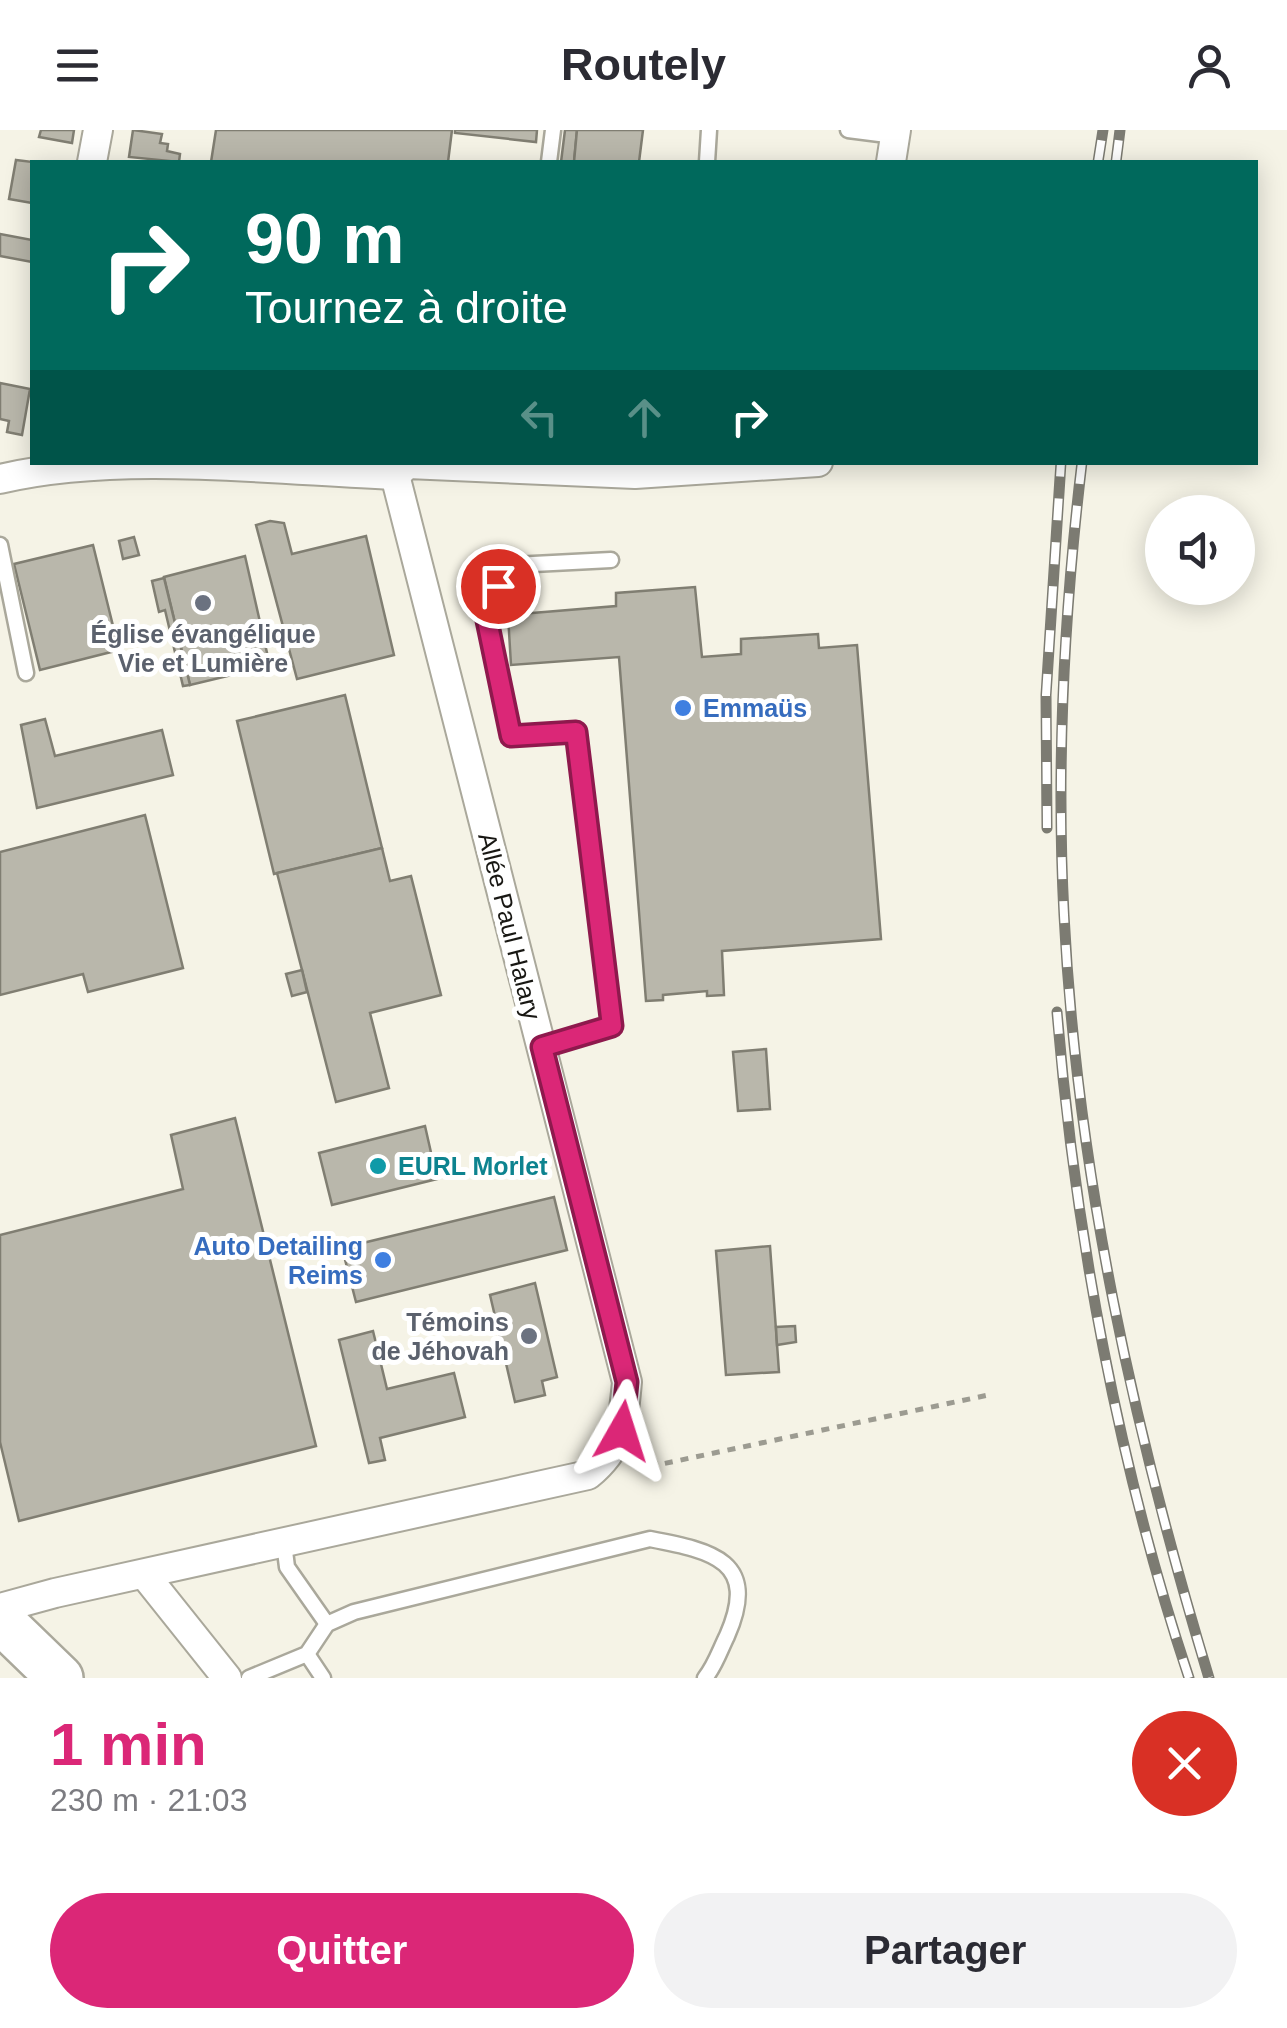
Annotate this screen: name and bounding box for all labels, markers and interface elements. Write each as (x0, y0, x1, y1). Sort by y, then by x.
icon: menu (50, 38, 105, 93)
icon: person (1182, 38, 1237, 93)
text: Routely (561, 39, 726, 90)
icon: right (80, 200, 210, 330)
text: 90 m (245, 200, 405, 278)
text: Tournez à droite (245, 282, 568, 333)
icon: left (512, 390, 567, 445)
icon: ahead (617, 390, 672, 445)
icon: right (722, 390, 777, 445)
map controls (1145, 495, 1255, 605)
button: sound (1145, 495, 1255, 605)
pin (456, 544, 541, 629)
icon: arrive (471, 559, 526, 614)
marker: Église évangélique Vie et Lumière (192, 592, 214, 614)
place label: Église évangélique Vie et Lumière (90, 620, 316, 677)
place label: Emmaüs (703, 694, 807, 722)
marker: Emmaüs (672, 697, 694, 719)
street label: Allée Paul Halary (473, 830, 547, 1023)
place label: EURL Morlet (398, 1152, 548, 1180)
marker: EURL Morlet (367, 1155, 389, 1177)
place label: Auto Detailing Reims (194, 1232, 363, 1289)
marker: Auto Detailing Reims (372, 1249, 394, 1271)
place label: Témoins de Jéhovah (371, 1308, 509, 1365)
marker: Témoins de Jéhovah (518, 1325, 540, 1347)
position arrow (570, 1379, 674, 1483)
text: 1 min (50, 1711, 207, 1778)
button: close (1132, 1711, 1237, 1816)
text: 230 m · 21:03 (50, 1782, 247, 1818)
button: Quitter (50, 1893, 634, 2008)
button: Partager (654, 1893, 1237, 2008)

